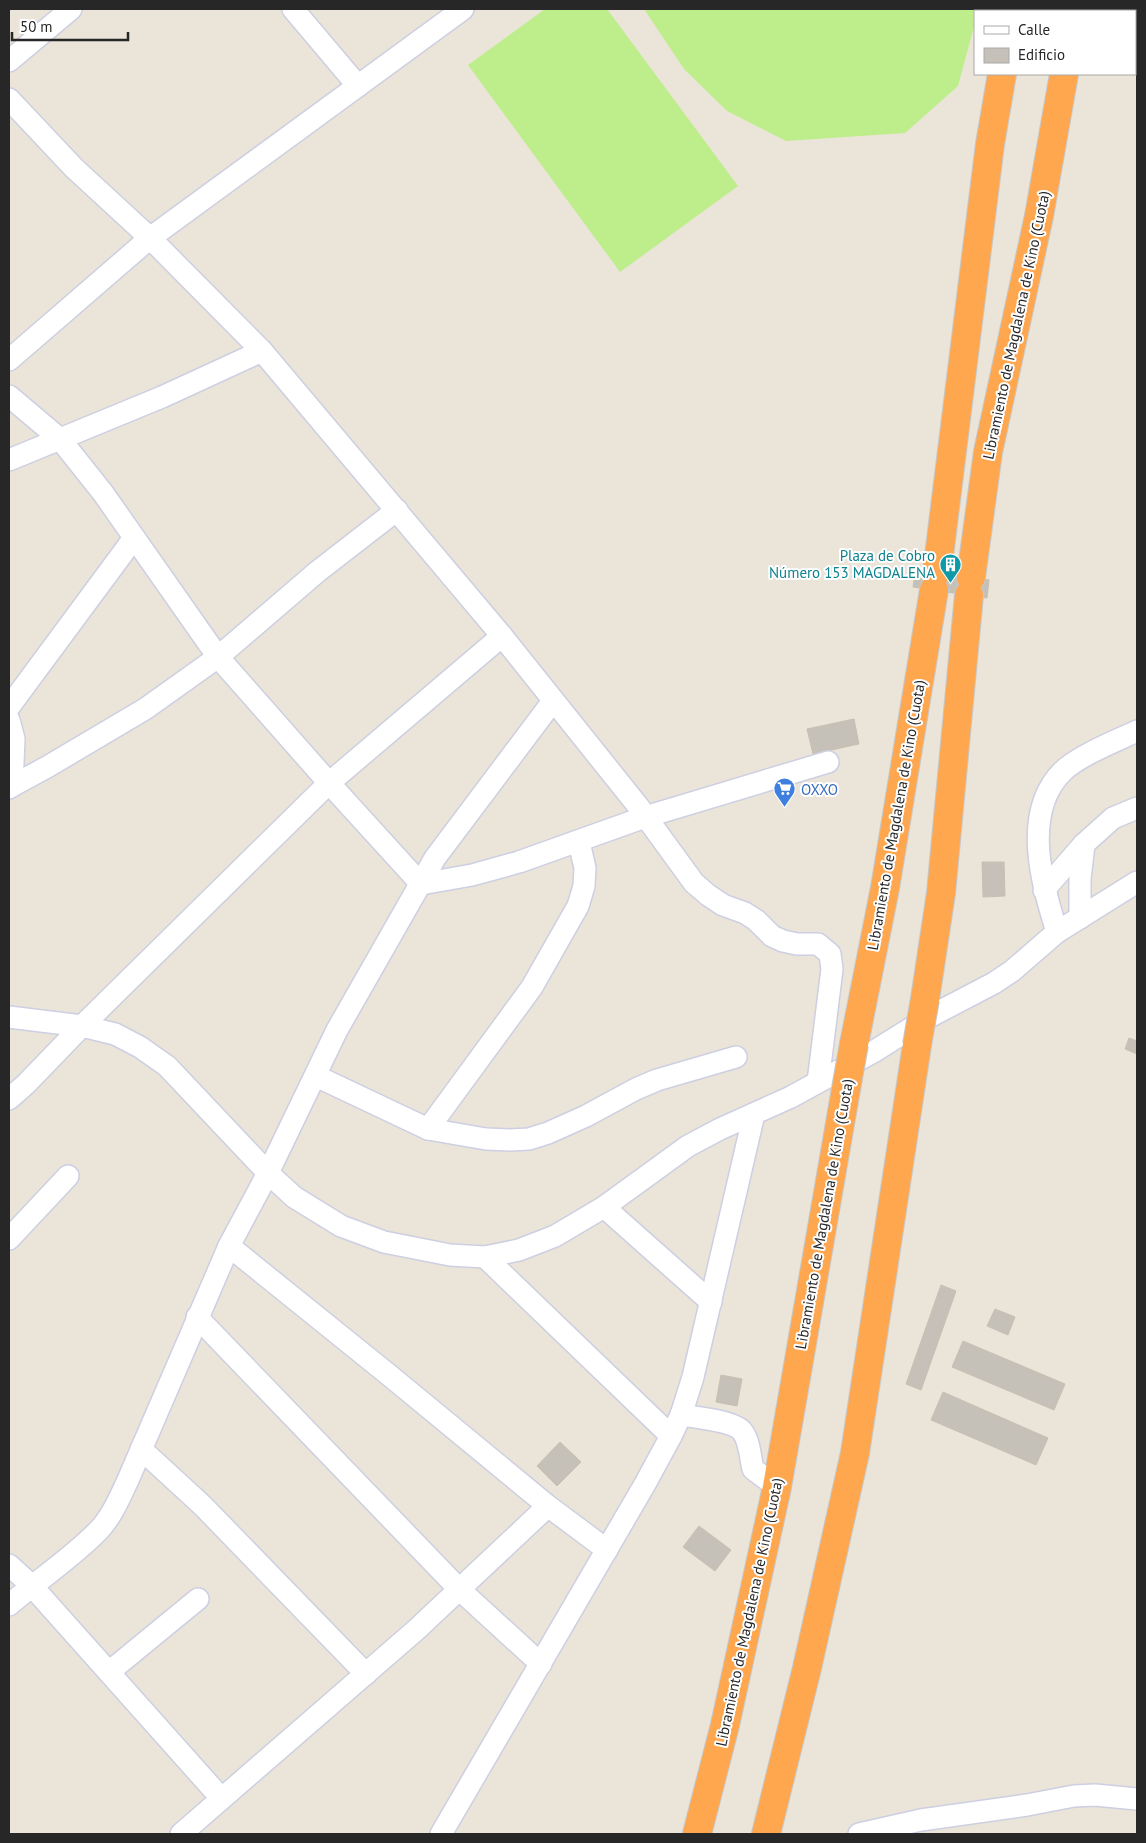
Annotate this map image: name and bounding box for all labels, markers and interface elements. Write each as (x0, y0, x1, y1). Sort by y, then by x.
scale bar (12, 10, 129, 42)
legend (974, 10, 1136, 75)
text: 50 m (20, 17, 53, 36)
text: Calle (1018, 20, 1050, 39)
text: Edificio (1018, 45, 1065, 64)
street label: Libramiento de Magdalena de Kino (Cuota) (978, 189, 1054, 461)
place label: Plaza de Cobro Número 153 MAGDALENA (769, 546, 935, 582)
building icon: Plaza de Cobro Número 153 MAGDALENA (939, 552, 963, 583)
street label: Libramiento de Magdalena de Kino (Cuota) (863, 678, 929, 952)
supermarket icon: OXXO (773, 777, 797, 808)
place label: OXXO (801, 780, 838, 799)
street label: Libramiento de Magdalena de Kino (Cuota) (791, 1077, 857, 1351)
street label: Libramiento de Magdalena de Kino (Cuota) (711, 1476, 787, 1748)

